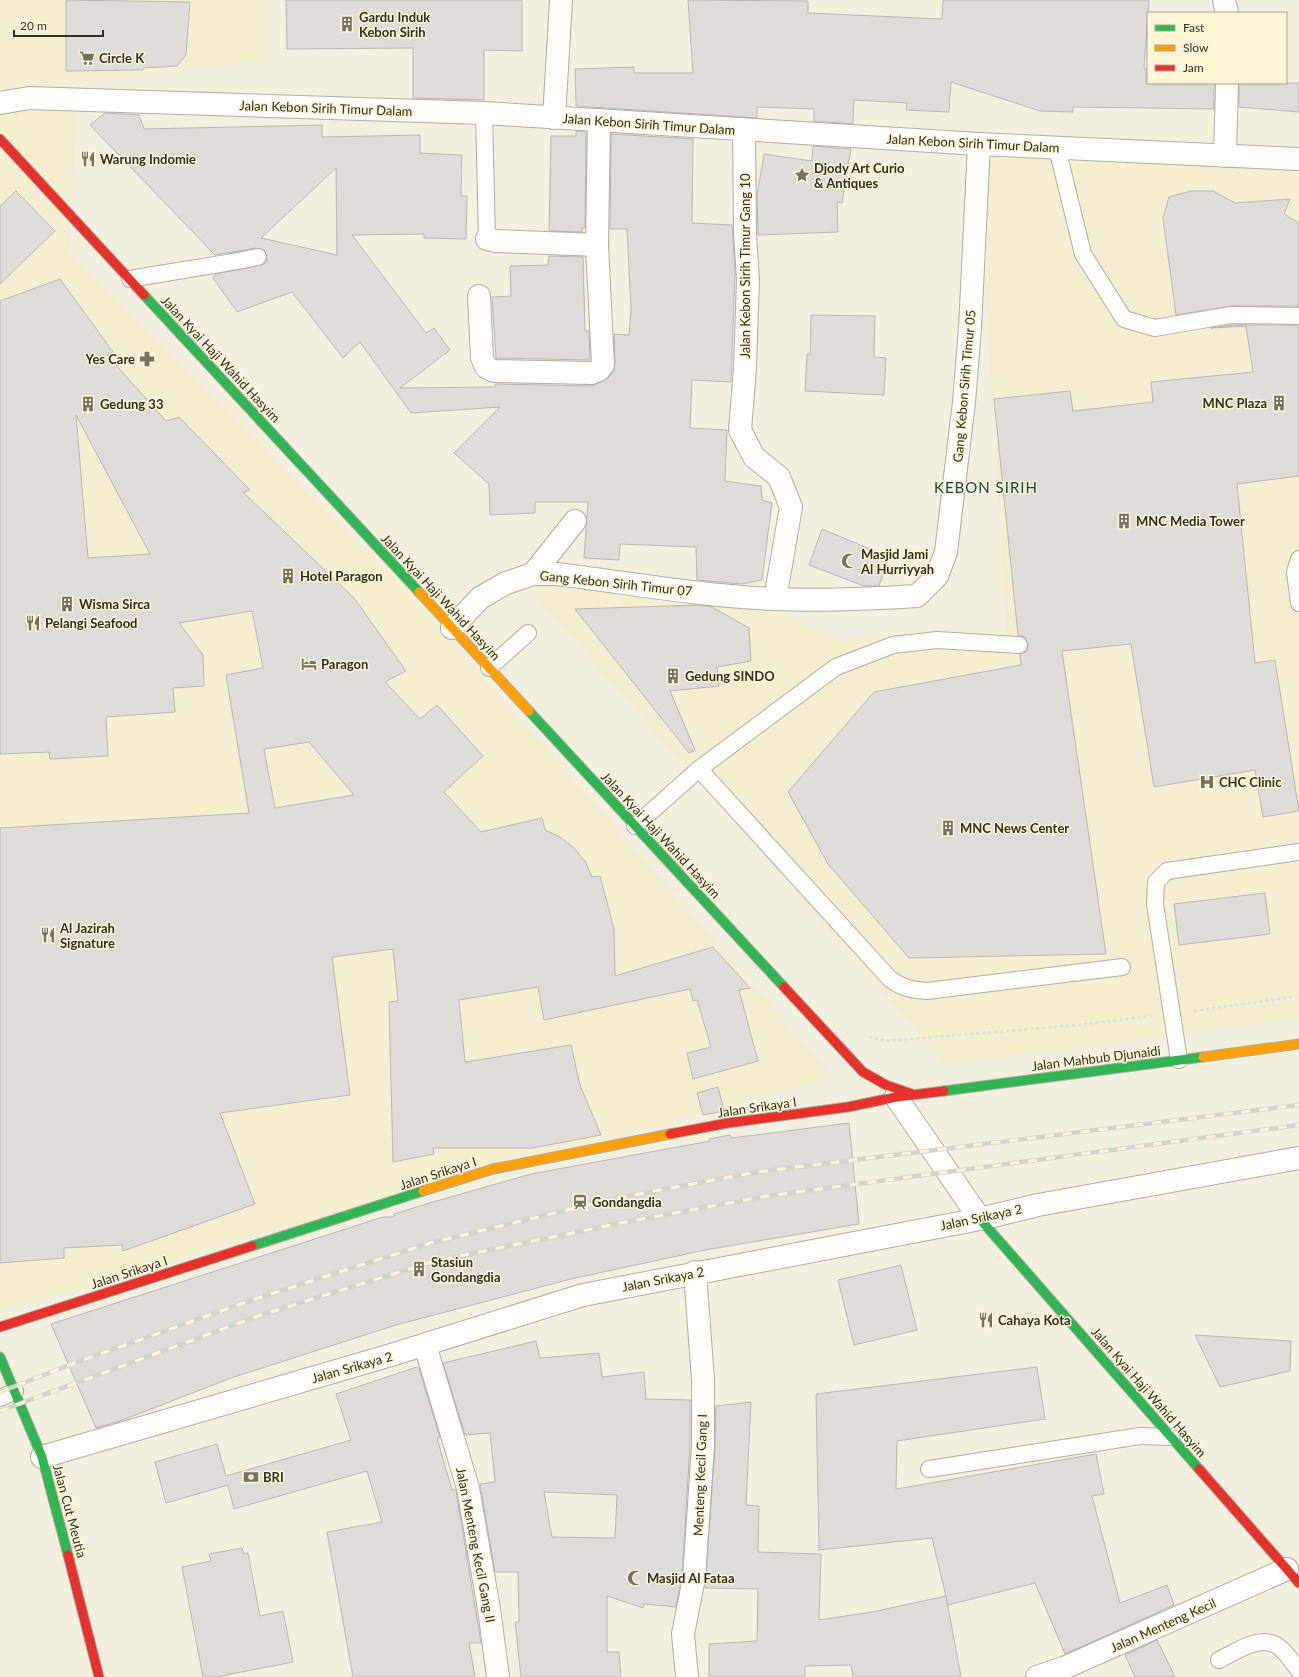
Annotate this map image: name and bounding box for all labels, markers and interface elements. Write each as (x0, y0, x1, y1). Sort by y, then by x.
place label: Gardu Induk Kebon Sirih (359, 9, 430, 40)
scale bar (14, 12, 103, 38)
legend (1147, 12, 1287, 84)
building icon: Gardu Induk Kebon Sirih (338, 15, 356, 33)
text: 20 m (20, 18, 47, 33)
text: Fast (1183, 20, 1205, 35)
text: Slow (1183, 40, 1209, 55)
supermarket icon: Circle K (78, 49, 96, 67)
place label: Circle K (99, 50, 145, 66)
text: Jam (1183, 60, 1204, 75)
street label: Jalan Kebon Sirih Timur Dalam (239, 97, 413, 119)
street label: Jalan Kebon Sirih Timur Dalam (562, 110, 736, 138)
street label: Jalan Kebon Sirih Timur Dalam (886, 130, 1060, 156)
restaurant icon: Warung Indomie (79, 150, 97, 168)
place label: Warung Indomie (100, 151, 196, 167)
place label: Djody Art Curio & Antiques (814, 160, 905, 191)
place icon: Djody Art Curio & Antiques (793, 166, 811, 184)
street label: Jalan Kebon Sirih Timur Gang 10 (737, 173, 753, 359)
street label: Jalan Kyai Haji Wahid Hasyim (158, 292, 284, 426)
street label: Gang Kebon Sirih Timur 05 (949, 309, 979, 463)
pharmacy icon: Yes Care (138, 350, 156, 368)
place label: Yes Care (84, 351, 135, 367)
building icon: MNC Plaza (1270, 394, 1288, 412)
building icon: Gedung 33 (79, 395, 97, 413)
place label: MNC Plaza (1203, 395, 1267, 411)
place label: Gedung 33 (100, 396, 163, 412)
district label: KEBON SIRIH (934, 478, 1038, 496)
building icon: MNC Media Tower (1115, 512, 1133, 530)
place label: MNC Media Tower (1136, 513, 1245, 529)
street label: Jalan Kyai Haji Wahid Hasyim (378, 530, 504, 664)
place label: Masjid Jami Al Hurriyyah (860, 546, 934, 577)
mosque icon: Masjid Jami Al Hurriyyah (840, 552, 858, 570)
building icon: Hotel Paragon (279, 567, 297, 585)
street label: Gang Kebon Sirih Timur 07 (539, 567, 693, 599)
place label: Hotel Paragon (300, 568, 383, 584)
building icon: Wisma Sirca (58, 595, 76, 613)
place label: Wisma Sirca (79, 596, 150, 612)
restaurant icon: Pelangi Seafood (24, 614, 42, 632)
place label: Pelangi Seafood (45, 615, 138, 631)
hotel icon: Paragon (300, 655, 318, 673)
place label: Paragon (321, 656, 368, 672)
building icon: Gedung SINDO (664, 667, 682, 685)
place label: Gedung SINDO (685, 668, 775, 684)
street label: Jalan Kyai Haji Wahid Hasyim (598, 768, 724, 902)
hospital icon: CHC Clinic (1198, 773, 1216, 791)
place label: CHC Clinic (1219, 774, 1282, 790)
building icon: MNC News Center (939, 819, 957, 837)
place label: MNC News Center (960, 820, 1069, 836)
place label: Al Jazirah Signature (59, 920, 115, 951)
restaurant icon: Al Jazirah Signature (39, 926, 57, 944)
street label: Jalan Mahbub Djunaidi (1031, 1042, 1161, 1074)
street label: Jalan Srikaya I (717, 1094, 797, 1120)
street label: Jalan Srikaya I (398, 1153, 478, 1193)
station icon: Gondangdia (571, 1193, 589, 1211)
place label: Gondangdia (592, 1194, 662, 1210)
street label: Jalan Srikaya 2 (939, 1201, 1023, 1233)
street label: Jalan Srikaya I (89, 1252, 169, 1292)
place label: Stasiun Gondangdia (431, 1254, 501, 1285)
building icon: Stasiun Gondangdia (410, 1260, 428, 1278)
street label: Jalan Srikaya 2 (621, 1263, 705, 1295)
restaurant icon: Cahaya Kota (977, 1311, 995, 1329)
place label: Cahaya Kota (998, 1312, 1071, 1328)
street label: Jalan Kyai Haji Wahid Hasyim (1088, 1324, 1210, 1460)
street label: Jalan Srikaya 2 (310, 1348, 394, 1386)
street label: Menteng Kecil Gang I (690, 1414, 710, 1536)
street label: Jalan Cut Meutia (50, 1463, 90, 1559)
street label: Jalan Menteng Kecil Gang II (453, 1466, 499, 1624)
bank icon: BRI (242, 1468, 260, 1486)
place label: BRI (263, 1469, 284, 1485)
mosque icon: Masjid Al Fataa (626, 1569, 644, 1587)
place label: Masjid Al Fataa (647, 1570, 735, 1586)
street label: Jalan Menteng Kecil (1108, 1595, 1218, 1655)

